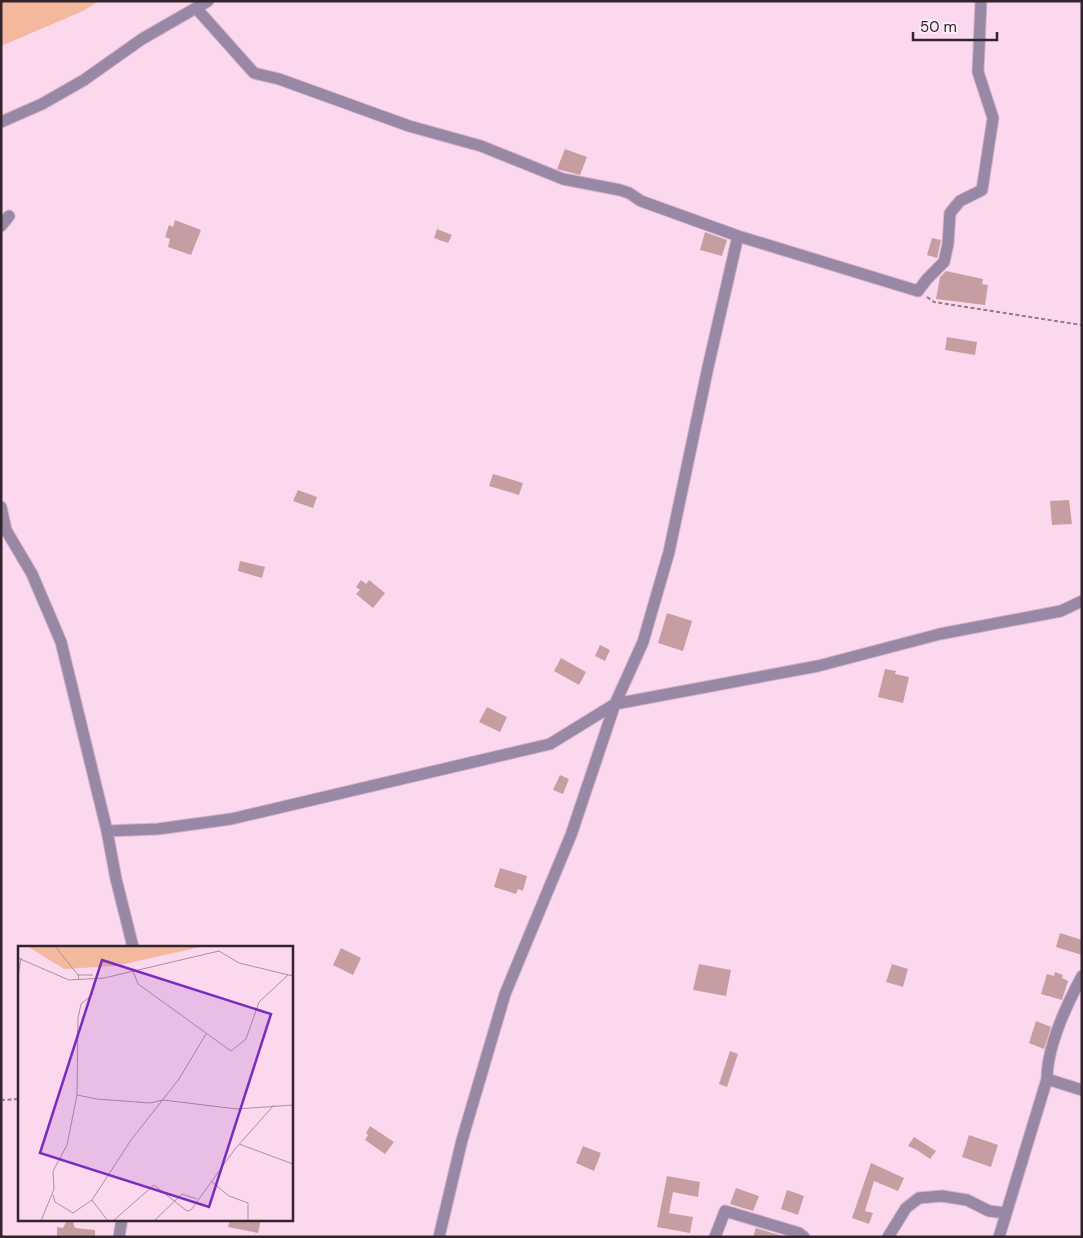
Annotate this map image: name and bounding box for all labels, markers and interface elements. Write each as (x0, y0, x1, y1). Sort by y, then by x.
scale bar (913, 10, 997, 42)
text: 50 m (920, 17, 957, 37)
inset map (18, 946, 292, 1220)

